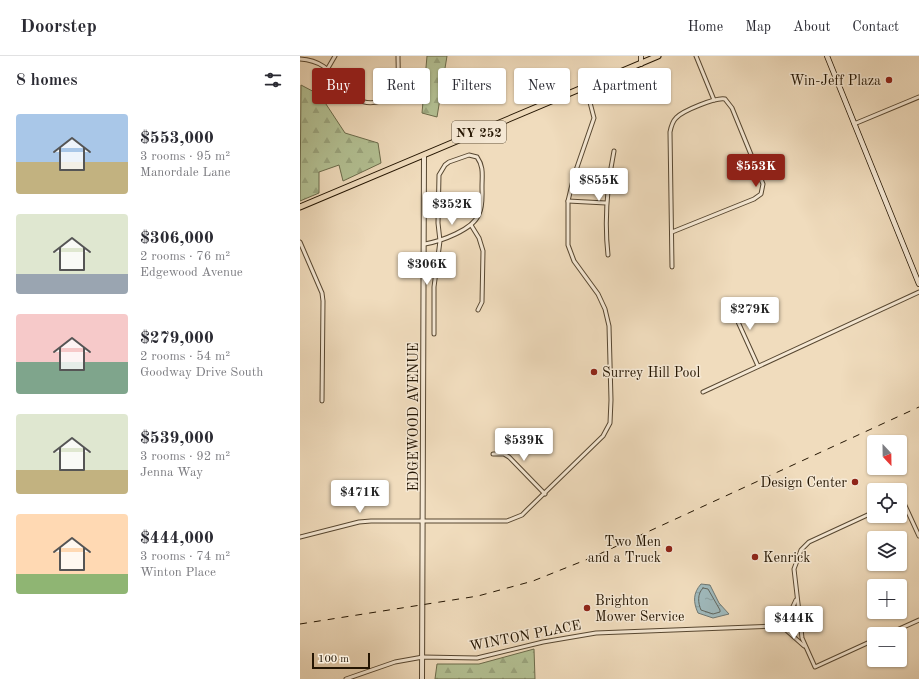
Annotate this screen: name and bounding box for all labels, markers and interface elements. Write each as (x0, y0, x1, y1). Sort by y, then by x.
text: Doorstep (20, 18, 97, 37)
text: Home (688, 20, 723, 34)
text: Map (745, 20, 771, 34)
text: About (793, 20, 830, 34)
text: Contact (852, 20, 899, 34)
chip: Buy (312, 68, 365, 104)
chip: Rent (373, 68, 430, 104)
chip: Filters (438, 68, 506, 104)
chip: New (514, 68, 570, 104)
chip: Apartment (578, 68, 671, 104)
icon: filters (262, 69, 284, 91)
text: 8 homes (16, 72, 78, 89)
place label: Win-Jeff Plaza (790, 74, 881, 88)
marker: Win-Jeff Plaza (884, 75, 894, 85)
road number: NY 252 (452, 121, 506, 143)
icon: home (48, 130, 96, 178)
text: $553,000 (140, 130, 214, 147)
text: 3 rooms · 95 m² (140, 150, 230, 163)
pin: $553K (728, 154, 784, 188)
text: $553K (736, 160, 776, 173)
text: Manordale Lane (140, 166, 231, 179)
pin: $855K (571, 168, 627, 202)
text: $855K (579, 174, 619, 187)
pin: $352K (424, 192, 480, 226)
text: $352K (432, 198, 472, 211)
icon: home (48, 230, 96, 278)
text: $306,000 (140, 230, 214, 247)
text: 2 rooms · 76 m² (140, 250, 230, 263)
pin: $306K (399, 252, 455, 286)
text: $306K (407, 258, 447, 271)
text: Edgewood Avenue (140, 266, 243, 279)
pin: $279K (722, 297, 778, 331)
text: $279K (730, 303, 770, 316)
icon: home (48, 330, 96, 378)
text: $279,000 (140, 330, 214, 347)
street label: EDGEWOOD AVENUE (407, 342, 421, 492)
text: 2 rooms · 54 m² (140, 350, 230, 363)
text: Goodway Drive South (140, 366, 263, 379)
place label: Surrey Hill Pool (602, 366, 700, 380)
marker: Surrey Hill Pool (589, 367, 599, 377)
pin: $539K (496, 428, 552, 462)
icon: home (48, 430, 96, 478)
text: $539,000 (140, 430, 214, 447)
text: $539K (504, 434, 544, 447)
north arrow (867, 435, 907, 475)
map controls (867, 435, 907, 667)
text: 3 rooms · 92 m² (140, 450, 230, 463)
text: Jenna Way (140, 466, 203, 479)
place label: Design Center (760, 476, 847, 490)
marker: Design Center (850, 477, 860, 487)
pin: $471K (332, 480, 388, 514)
button: locate (867, 483, 907, 523)
text: $471K (340, 486, 380, 499)
icon: home (48, 530, 96, 578)
text: $444,000 (140, 530, 214, 547)
button: layers (867, 531, 907, 571)
place label: Two Men and a Truck (588, 535, 661, 565)
marker: Two Men and a Truck (664, 544, 674, 554)
text: 3 rooms · 74 m² (140, 550, 230, 563)
place label: Kenrick (763, 551, 811, 565)
marker: Kenrick (750, 552, 760, 562)
text: Winton Place (140, 566, 216, 579)
button: + (867, 579, 907, 619)
place label: Brighton Mower Service (595, 594, 684, 624)
marker: Brighton Mower Service (582, 603, 592, 613)
pin: $444K (766, 606, 822, 640)
text: $444K (774, 612, 814, 625)
street label: WINTON PLACE (468, 618, 582, 654)
button: − (867, 627, 907, 667)
scale bar (312, 651, 370, 670)
text: 100 m (318, 654, 349, 665)

